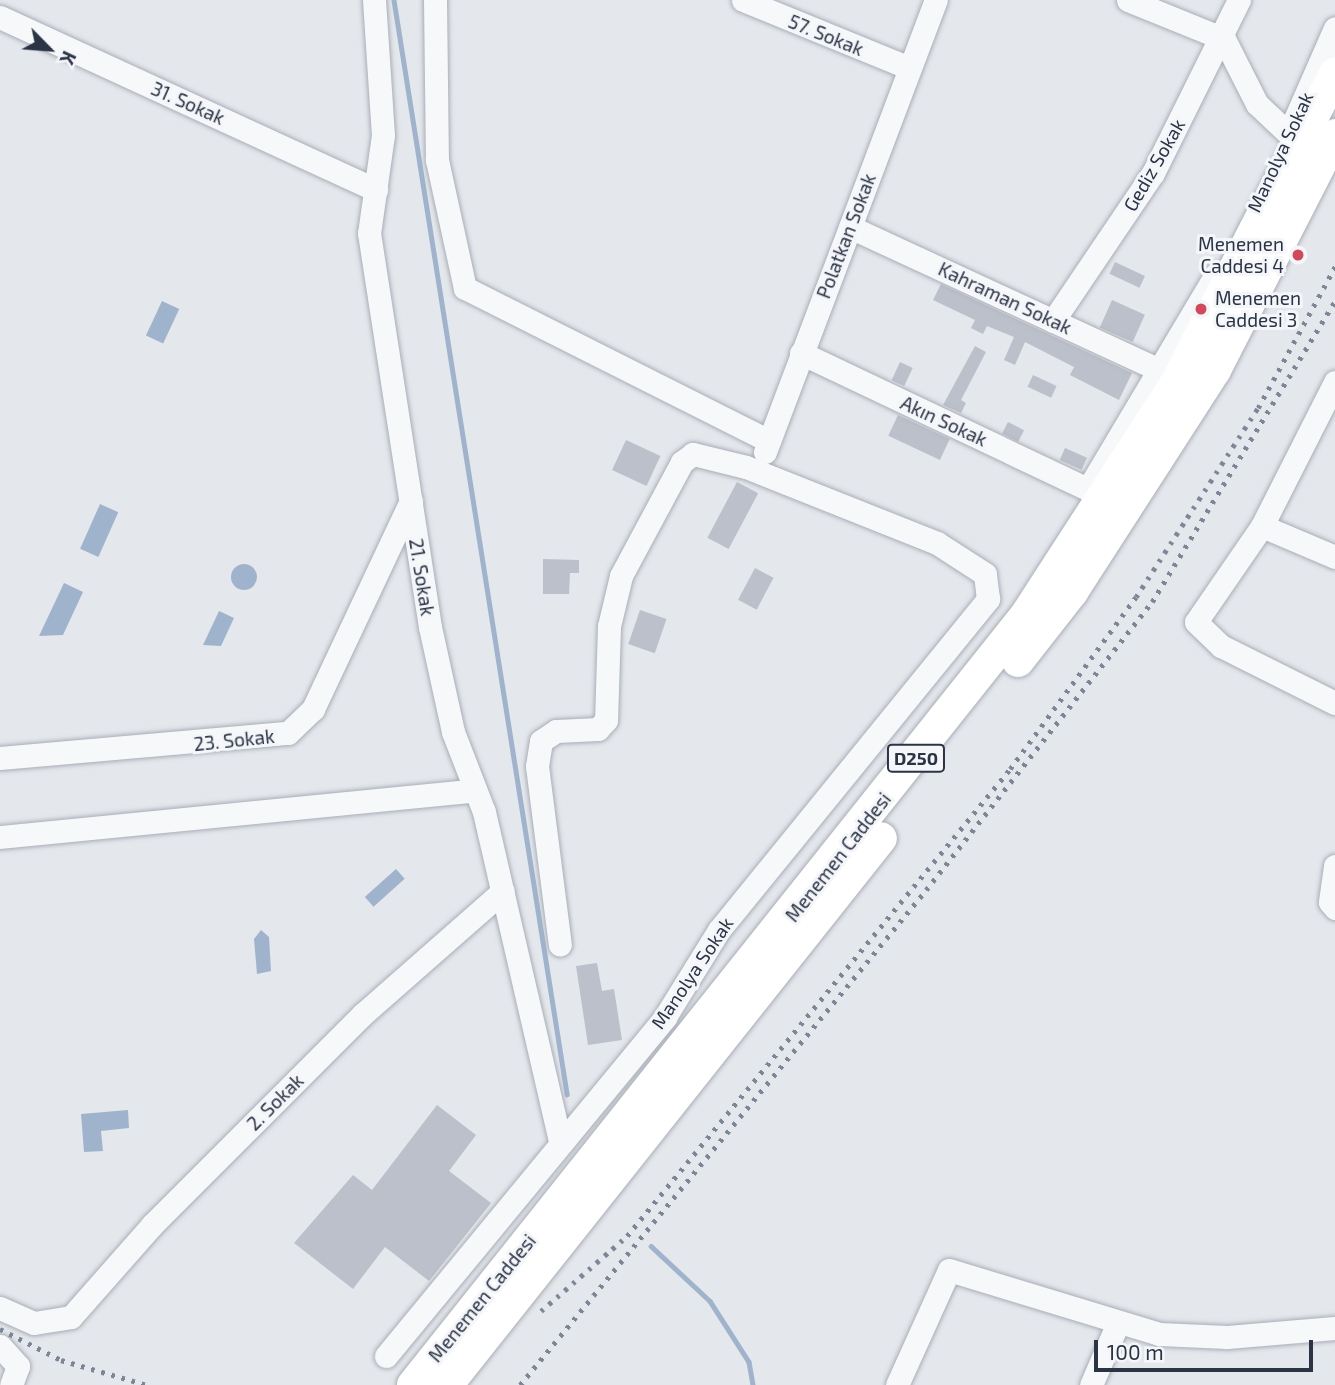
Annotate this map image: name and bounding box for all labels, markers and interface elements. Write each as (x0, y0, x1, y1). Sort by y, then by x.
street label: 57. Sokak (785, 10, 867, 60)
north arrow (14, 14, 84, 84)
text: K (56, 48, 81, 68)
street label: 31. Sokak (148, 77, 228, 129)
street label: Manolya Sokak (1242, 88, 1318, 216)
street label: Gediz Sokak (1118, 115, 1190, 215)
street label: Polatkan Sokak (812, 170, 880, 302)
place label: Menemen Caddesi 4 (1198, 233, 1284, 277)
marker: Menemen Caddesi 4 (1290, 247, 1306, 263)
street label: Kahraman Sokak (935, 257, 1075, 339)
place label: Menemen Caddesi 3 (1215, 287, 1301, 331)
marker: Menemen Caddesi 3 (1193, 301, 1209, 317)
street label: Akın Sokak (897, 391, 991, 451)
street label: 21. Sokak (405, 537, 439, 617)
street label: 23. Sokak (193, 724, 275, 756)
road number: D250 (886, 744, 946, 772)
street label: Menemen Caddesi (780, 788, 896, 926)
street label: Manolya Sokak (646, 913, 738, 1033)
street label: 2. Sokak (242, 1069, 308, 1135)
street label: Menemen Caddesi (423, 1229, 541, 1367)
scale bar (1097, 1326, 1316, 1370)
text: 100 m (1107, 1339, 1164, 1364)

